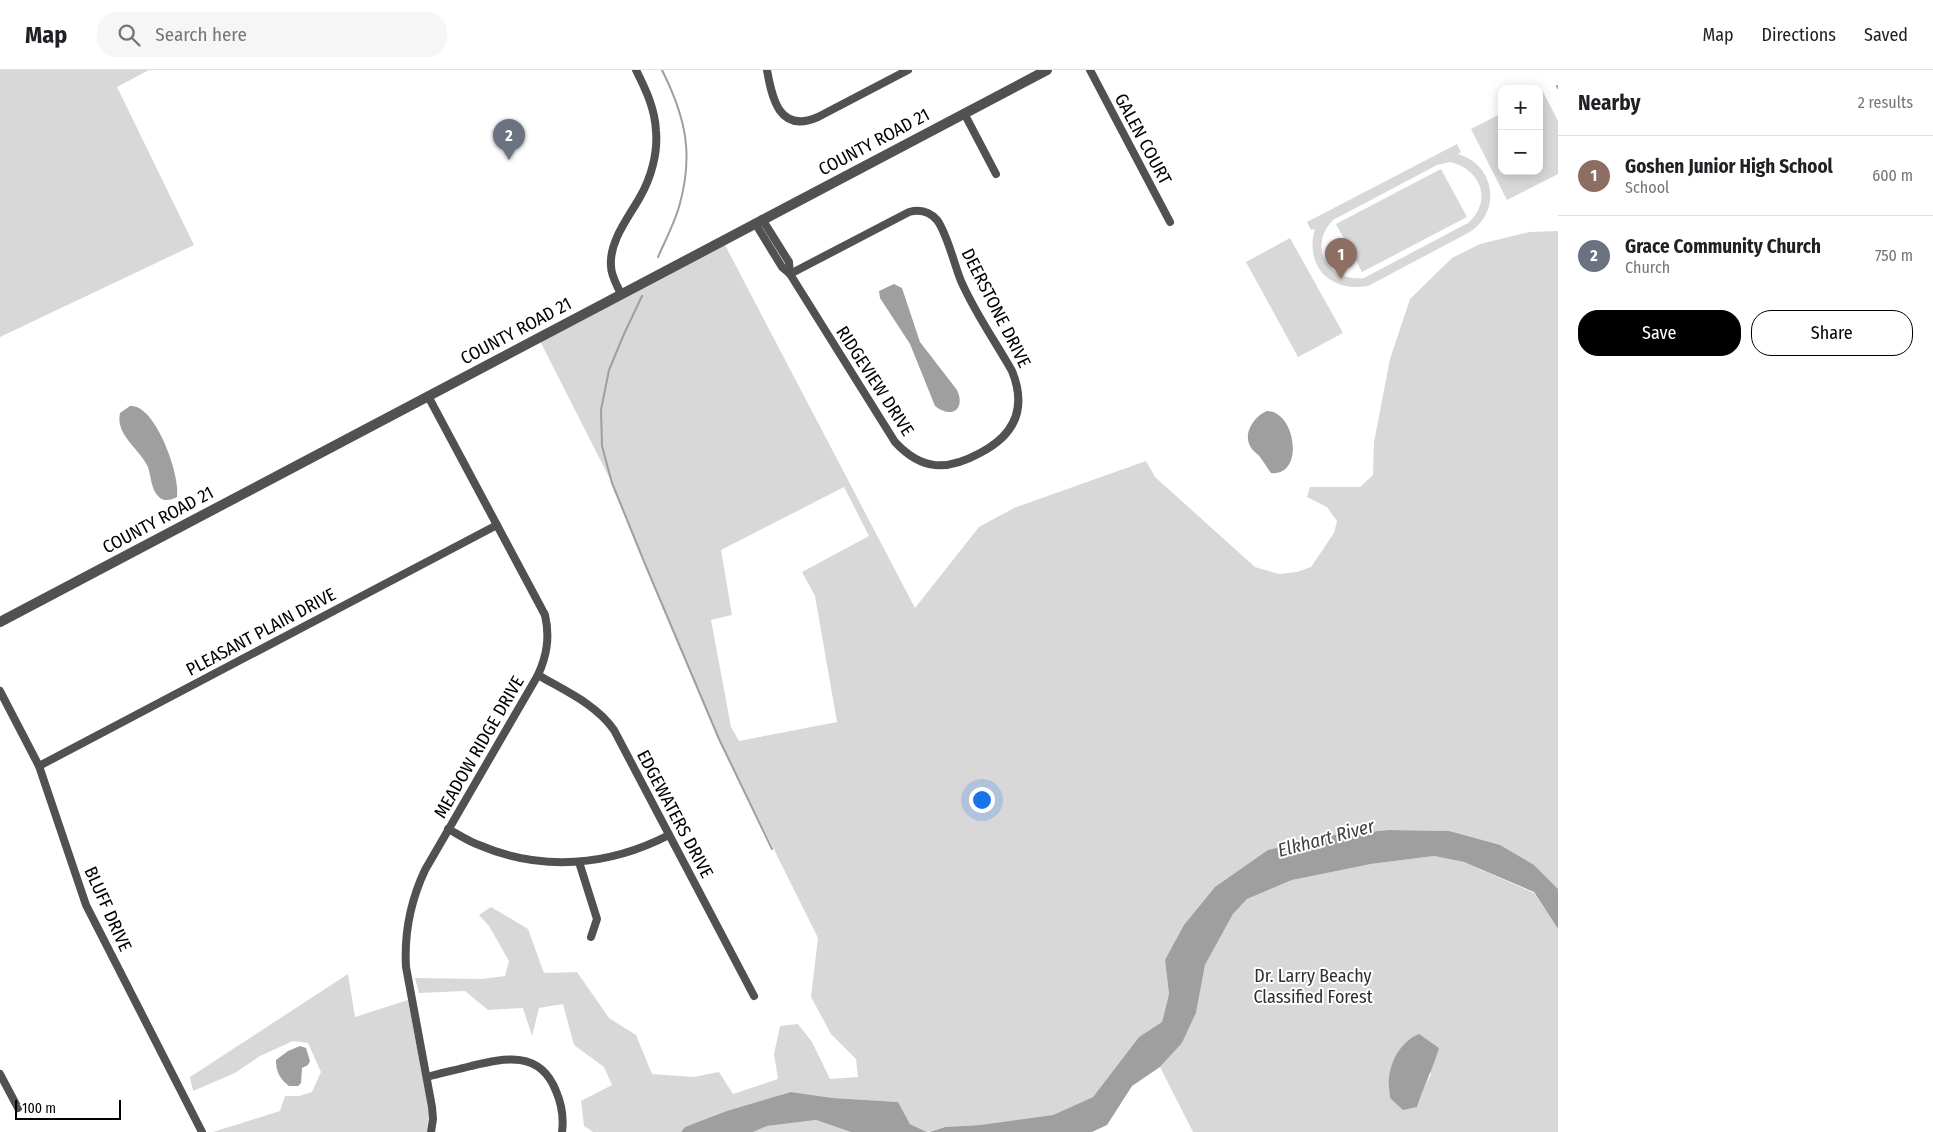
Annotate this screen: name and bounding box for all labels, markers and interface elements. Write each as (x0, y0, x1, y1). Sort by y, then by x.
search box (97, 12, 447, 57)
text: Map (25, 21, 67, 49)
icon: search (115, 21, 143, 49)
text: Search here (155, 23, 247, 46)
text: Map (1702, 24, 1734, 46)
text: Directions (1762, 24, 1836, 46)
text: Saved (1864, 24, 1908, 46)
map controls (1498, 85, 1543, 175)
button: + (1498, 85, 1543, 130)
street label: GALEN COURT (1110, 90, 1176, 189)
text: Nearby (1578, 90, 1640, 116)
text: 2 results (1858, 93, 1913, 112)
street label: COUNTY ROAD 21 (815, 104, 933, 180)
pin: 2 (493, 119, 525, 160)
button: − (1498, 130, 1543, 175)
text: Goshen Junior High School (1625, 155, 1833, 178)
text: 1 (1591, 166, 1597, 185)
text: 600 m (1872, 166, 1913, 185)
text: School (1625, 178, 1669, 197)
text: Grace Community Church (1625, 235, 1821, 258)
pin: 1 (1325, 238, 1357, 279)
street label: DEERSTONE DRIVE (957, 245, 1035, 371)
text: 2 (1590, 246, 1598, 265)
text: 750 m (1875, 246, 1913, 265)
text: Church (1625, 258, 1670, 277)
street label: COUNTY ROAD 21 (457, 293, 575, 369)
button: Save (1578, 310, 1741, 356)
button: Share (1751, 310, 1913, 356)
street label: RIDGEVIEW DRIVE (831, 322, 919, 440)
street label: COUNTY ROAD 21 (99, 482, 217, 558)
street label: PLEASANT PLAIN DRIVE (182, 583, 340, 681)
street label: MEADOW RIDGE DRIVE (429, 672, 529, 822)
street label: EDGEWATERS DRIVE (632, 746, 718, 882)
your location (969, 787, 995, 813)
water label: Elkhart River (1275, 814, 1378, 862)
street label: BLUFF DRIVE (80, 863, 136, 955)
park label: Dr. Larry Beachy Classified Forest (1253, 965, 1373, 1008)
scale bar (15, 1097, 121, 1120)
text: 100 m (22, 1100, 56, 1117)

